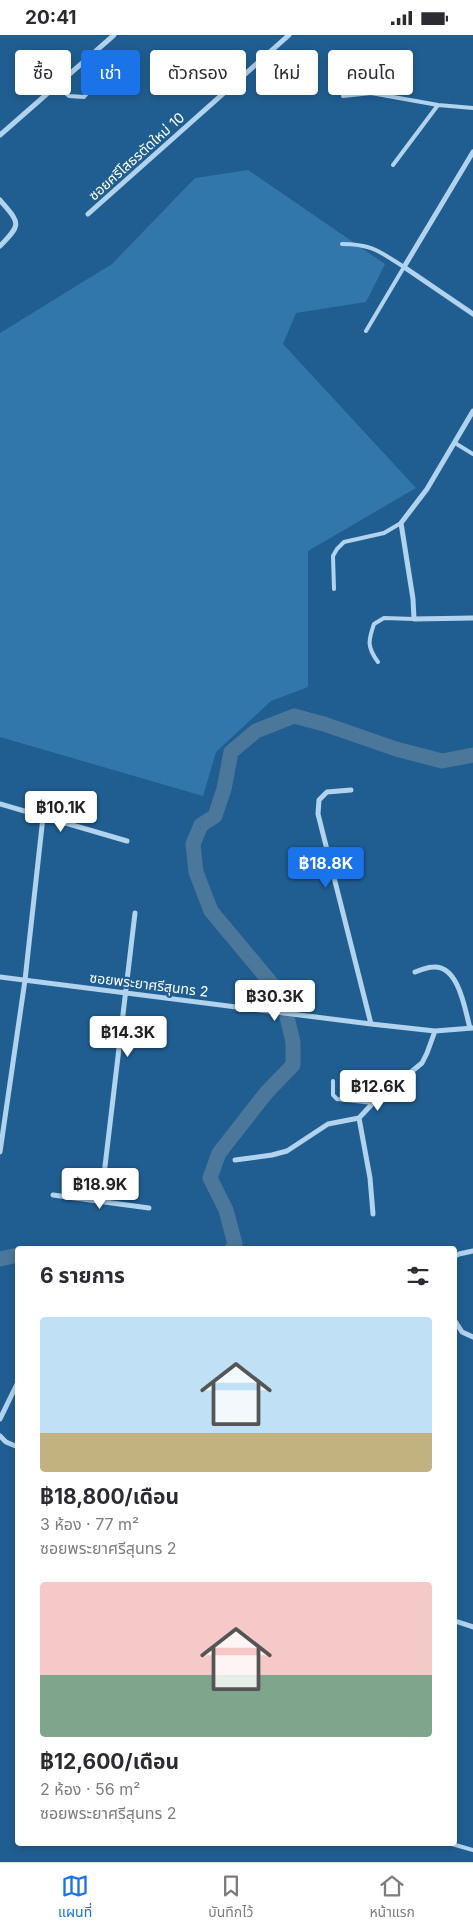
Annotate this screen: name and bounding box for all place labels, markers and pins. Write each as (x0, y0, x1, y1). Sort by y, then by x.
pin: ฿10.1K (20, 791, 102, 833)
pin: ฿18.8K (285, 847, 367, 889)
pin: ฿30.3K (234, 979, 316, 1022)
pin: ฿14.3K (87, 1015, 169, 1058)
pin: ฿12.6K (337, 1069, 419, 1112)
pin: ฿18.9K (59, 1167, 141, 1210)

